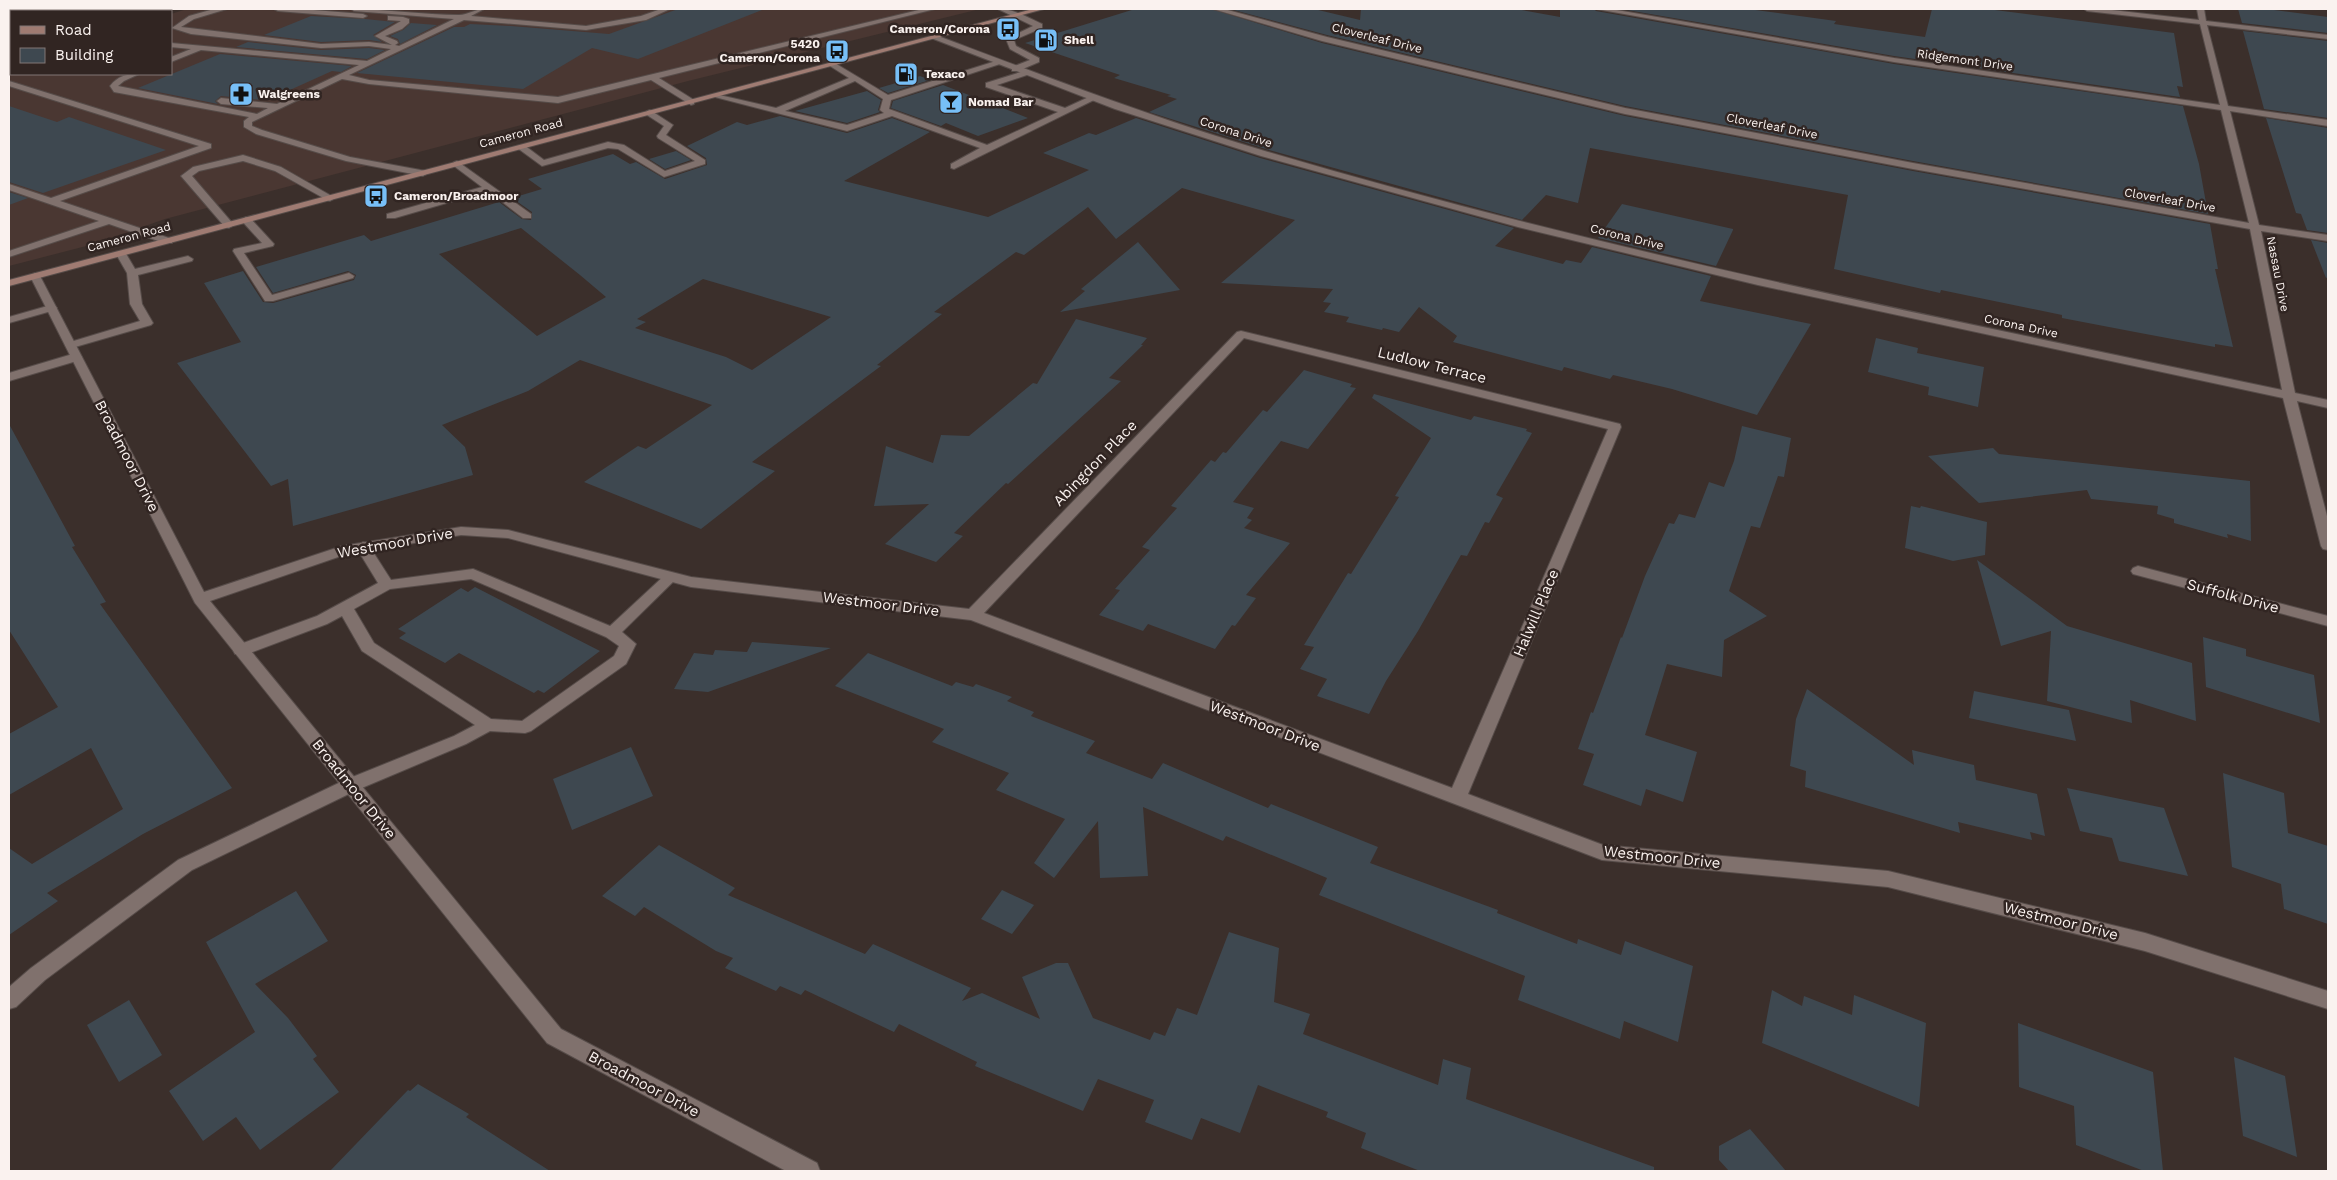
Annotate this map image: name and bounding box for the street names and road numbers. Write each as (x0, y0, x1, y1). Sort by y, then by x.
street label: Cloverleaf Drive (1330, 20, 1424, 56)
street label: Ridgemont Drive (1916, 46, 2014, 74)
street label: Cloverleaf Drive (1725, 110, 1819, 142)
street label: Corona Drive (1198, 114, 1274, 150)
street label: Cameron Road (478, 115, 564, 151)
street label: Cloverleaf Drive (2123, 185, 2217, 215)
street label: Cameron Road (86, 219, 172, 255)
street label: Corona Drive (1589, 221, 1665, 253)
street label: Nassau Drive (2264, 235, 2292, 313)
street label: Corona Drive (1983, 311, 2059, 341)
street label: Ludlow Terrace (1376, 343, 1488, 387)
street label: Broadmoor Drive (91, 397, 163, 515)
street label: Abingdon Place (1049, 416, 1141, 510)
street label: Westmoor Drive (336, 524, 454, 562)
street label: Halwill Place (1509, 567, 1563, 659)
street label: Suffolk Drive (2185, 575, 2281, 617)
street label: Westmoor Drive (822, 588, 940, 620)
street label: Westmoor Drive (1207, 697, 1323, 755)
street label: Broadmoor Drive (308, 736, 400, 842)
street label: Westmoor Drive (1603, 842, 1721, 872)
street label: Westmoor Drive (2002, 898, 2120, 944)
street label: Broadmoor Drive (585, 1047, 703, 1121)

